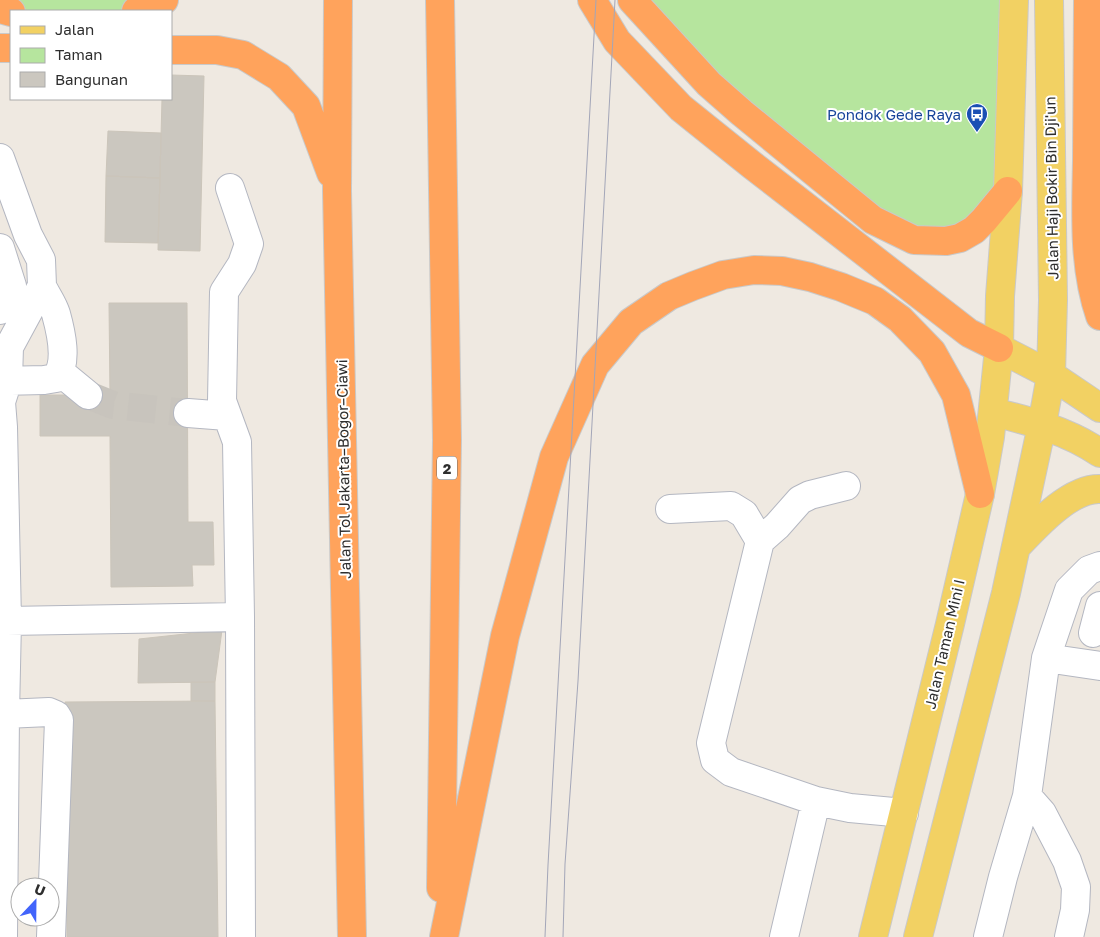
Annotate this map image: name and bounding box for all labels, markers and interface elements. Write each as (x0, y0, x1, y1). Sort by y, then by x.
legend (10, 10, 172, 100)
text: Jalan (55, 20, 94, 38)
text: Taman (55, 45, 102, 63)
text: Bangunan (55, 70, 128, 88)
street label: Jalan Haji Bokir Bin Dji'un (1040, 96, 1062, 280)
bus stop icon: Pondok Gede Raya (965, 102, 989, 133)
place label: Pondok Gede Raya (827, 105, 961, 123)
street label: Jalan Tol Jakarta–Bogor–Ciawi (332, 359, 354, 579)
road number: 2 (437, 456, 457, 479)
street label: Jalan Taman Mini I (920, 577, 968, 711)
north arrow (10, 877, 60, 927)
text: U (32, 880, 48, 899)

